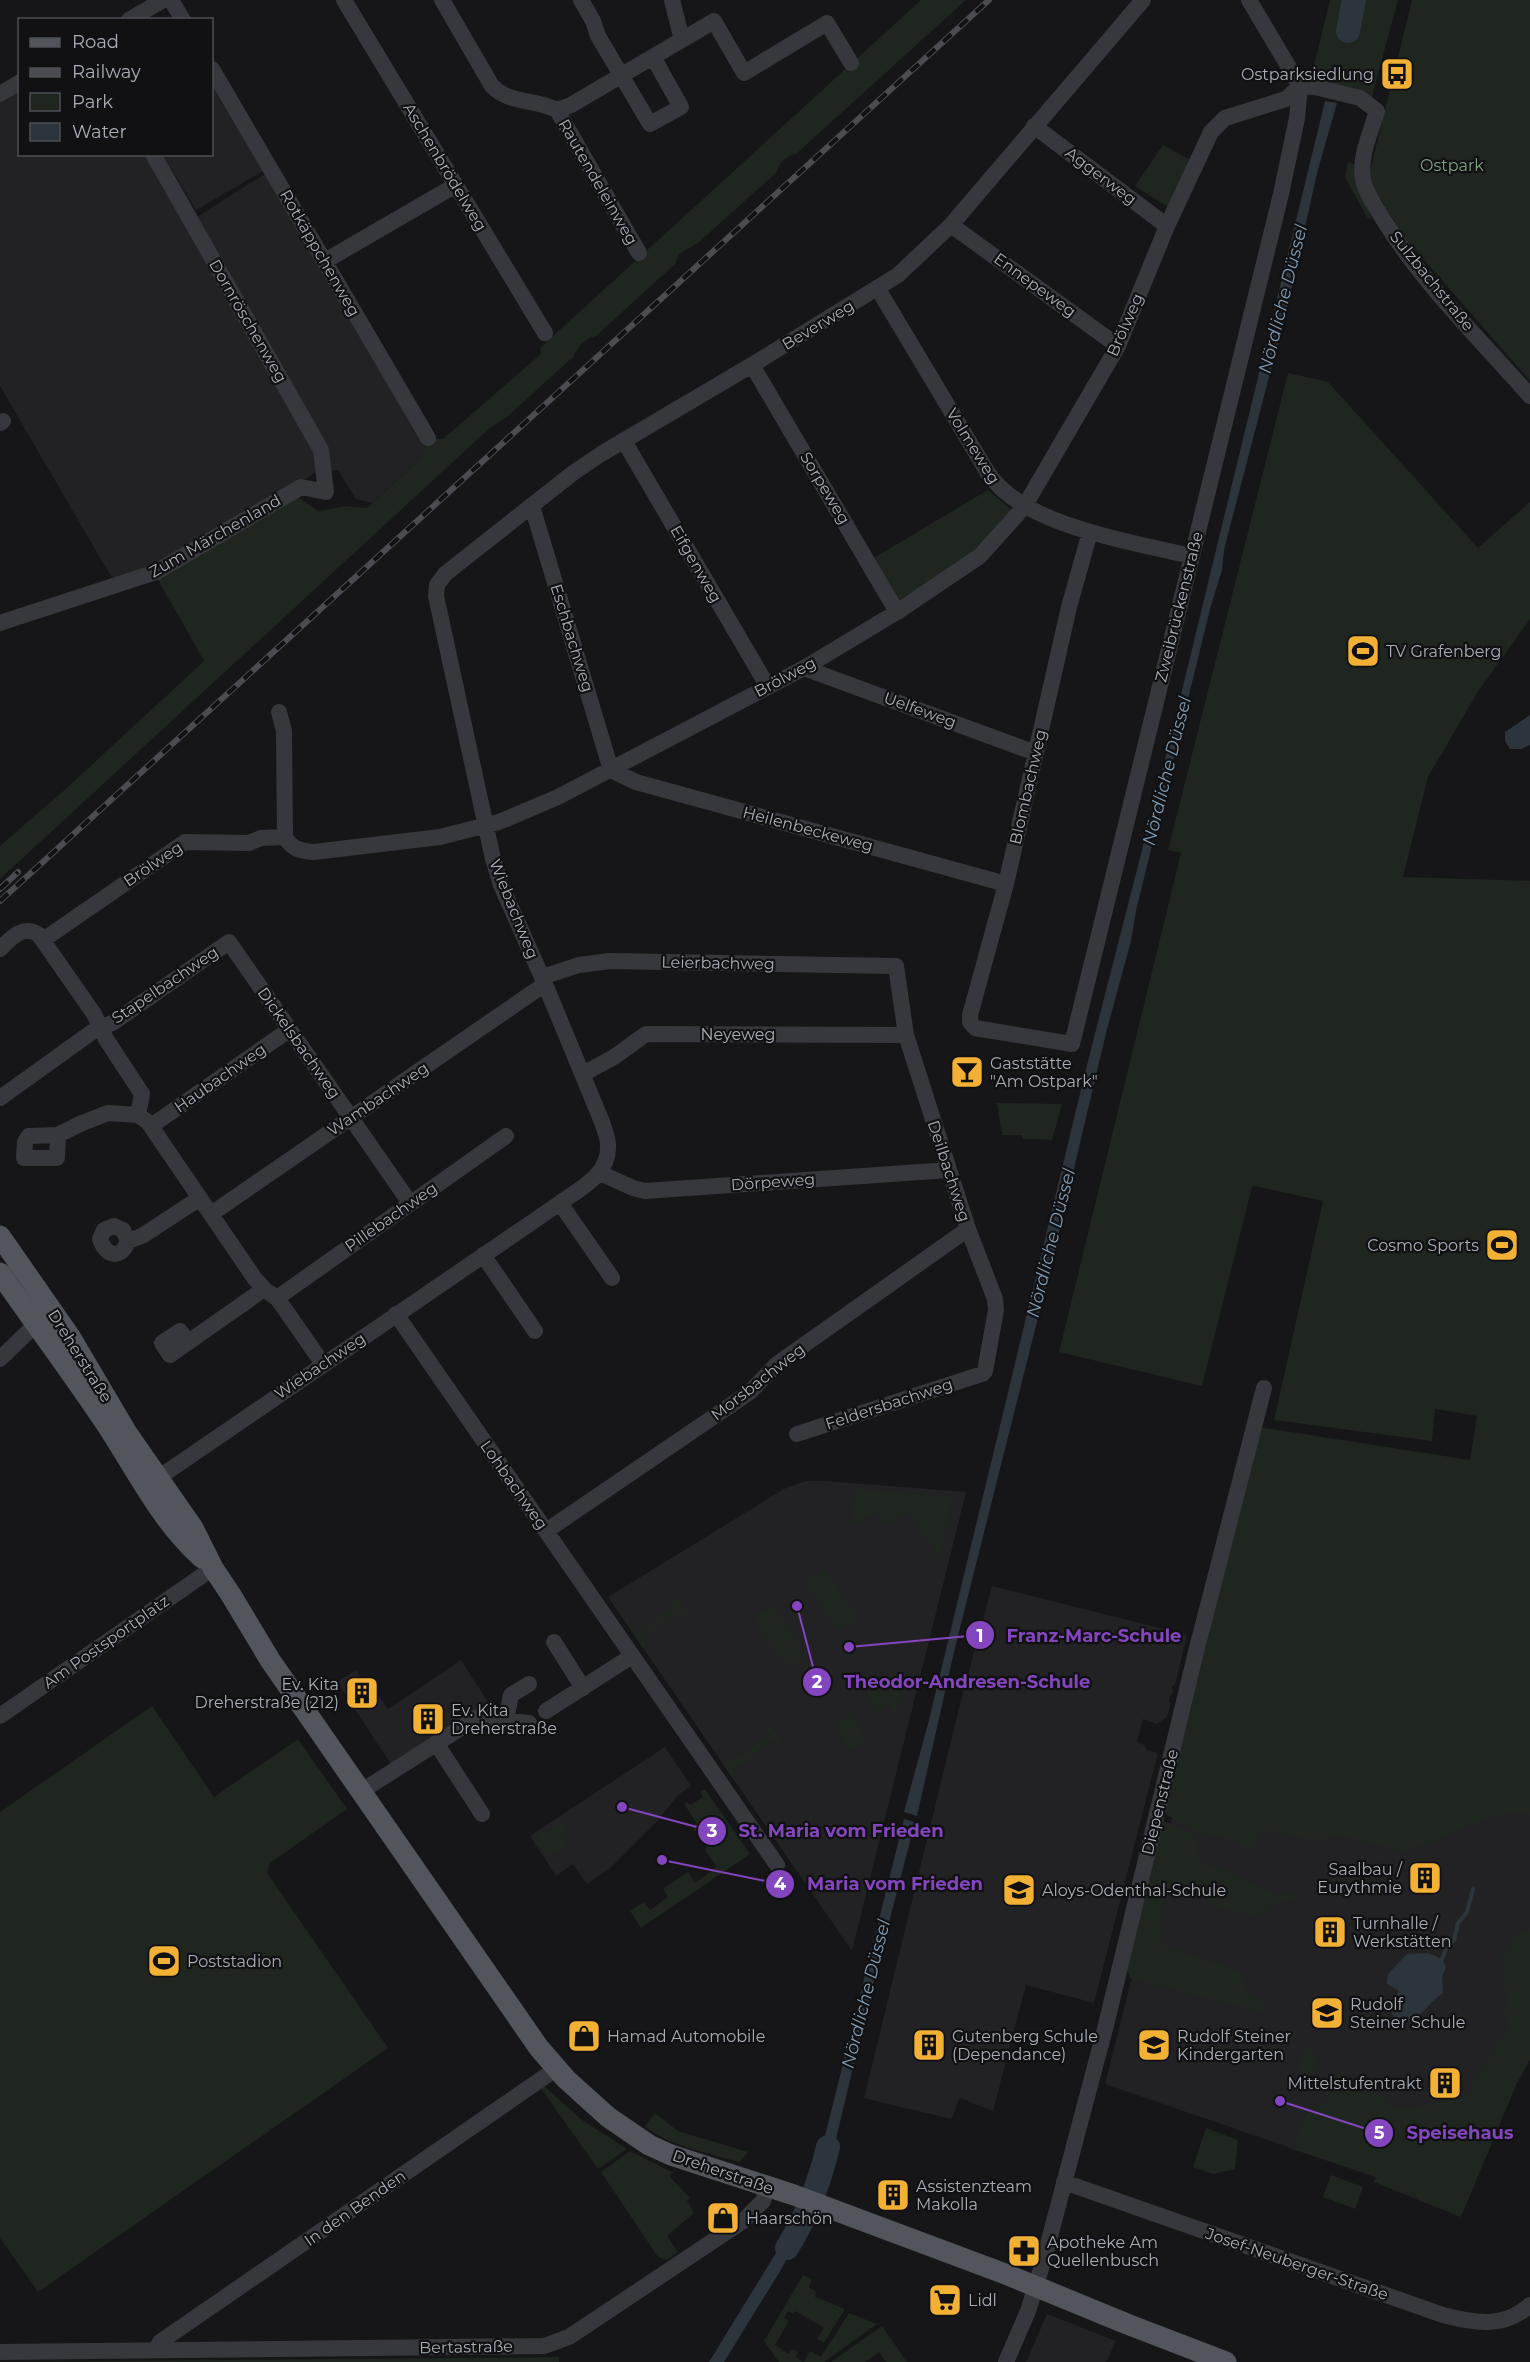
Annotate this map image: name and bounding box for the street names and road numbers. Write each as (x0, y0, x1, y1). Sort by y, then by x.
street label: Aschenbrödelweg (399, 100, 491, 234)
street label: Rautendeleinweg (554, 116, 642, 248)
street label: Aggerweg (1062, 143, 1140, 209)
street label: Rotkäppchenweg (276, 186, 364, 320)
street label: Sulzbachstraße (1386, 227, 1478, 335)
street label: Ennepeweg (990, 249, 1080, 321)
street label: Dornröschenweg (205, 256, 291, 386)
street label: Brölweg (1103, 291, 1147, 359)
street label: Beverweg (778, 296, 858, 354)
street label: Volmeweg (942, 405, 1004, 487)
street label: Sorpeweg (796, 448, 854, 528)
street label: Zum Märchenland (146, 491, 284, 581)
street label: Eifgenweg (666, 522, 726, 606)
street label: Zweibrückenstraße (1151, 530, 1207, 684)
street label: Eschbachweg (546, 582, 598, 694)
street label: Brölweg (751, 653, 819, 701)
street label: Uelfeweg (881, 688, 959, 732)
street label: Blombachweg (1006, 728, 1050, 846)
street label: Heilenbeckeweg (741, 802, 875, 856)
street label: Brölweg (120, 837, 186, 891)
street label: Wiebachweg (485, 856, 543, 962)
street label: Stapelbachweg (108, 942, 222, 1028)
street label: Leierbachweg (661, 953, 775, 973)
street label: Dickelsbachweg (253, 984, 345, 1102)
street label: Neyeweg (701, 1025, 775, 1044)
street label: Haubachweg (171, 1039, 269, 1117)
street label: Wambachweg (324, 1058, 432, 1140)
street label: Deilbachweg (924, 1118, 974, 1224)
street label: Dörpeweg (730, 1170, 816, 1194)
street label: Pillebachweg (341, 1178, 441, 1256)
street label: Dreherstraße (44, 1306, 116, 1406)
street label: Wiebachweg (271, 1329, 369, 1403)
street label: Morsbachweg (707, 1340, 809, 1424)
street label: Feldersbachweg (823, 1374, 955, 1434)
street label: Lohbachweg (476, 1437, 552, 1533)
street label: Am Postsportplatz (39, 1591, 173, 1693)
street label: Diepenstraße (1138, 1747, 1182, 1857)
street label: Dreherstraße (670, 2146, 776, 2198)
street label: In den Benden (301, 2166, 409, 2250)
street label: Josef-Neuberger-Straße (1202, 2223, 1391, 2304)
street label: Bertastraße (419, 2337, 513, 2357)

